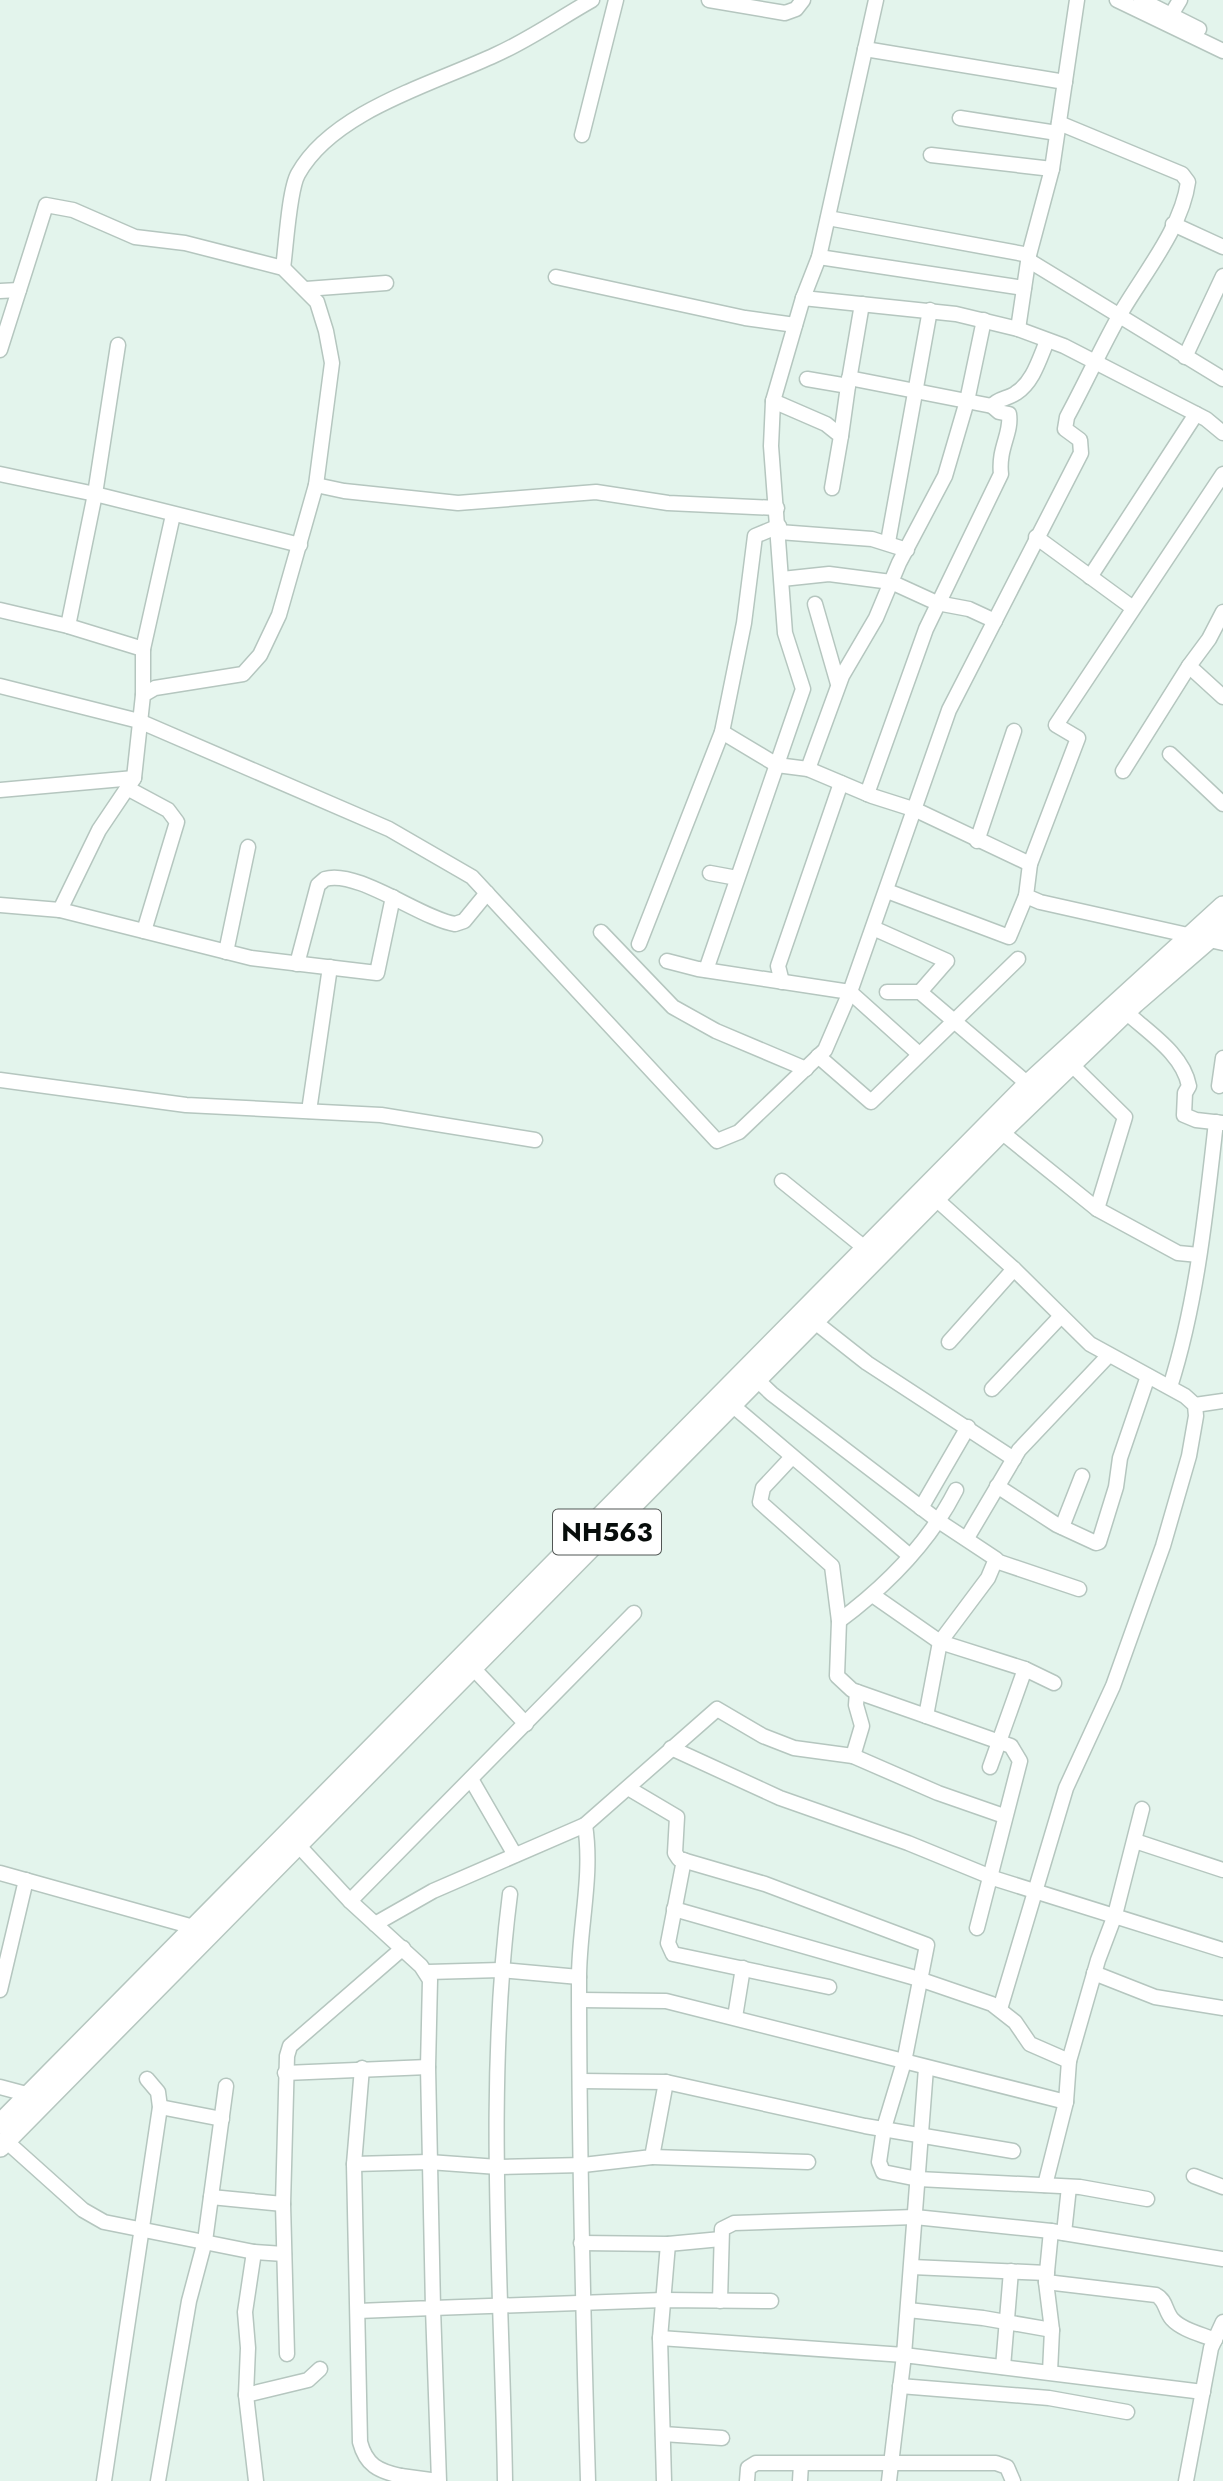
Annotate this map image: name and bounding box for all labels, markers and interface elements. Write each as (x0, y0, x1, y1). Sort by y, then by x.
road number: NH563 (553, 1510, 661, 1554)

